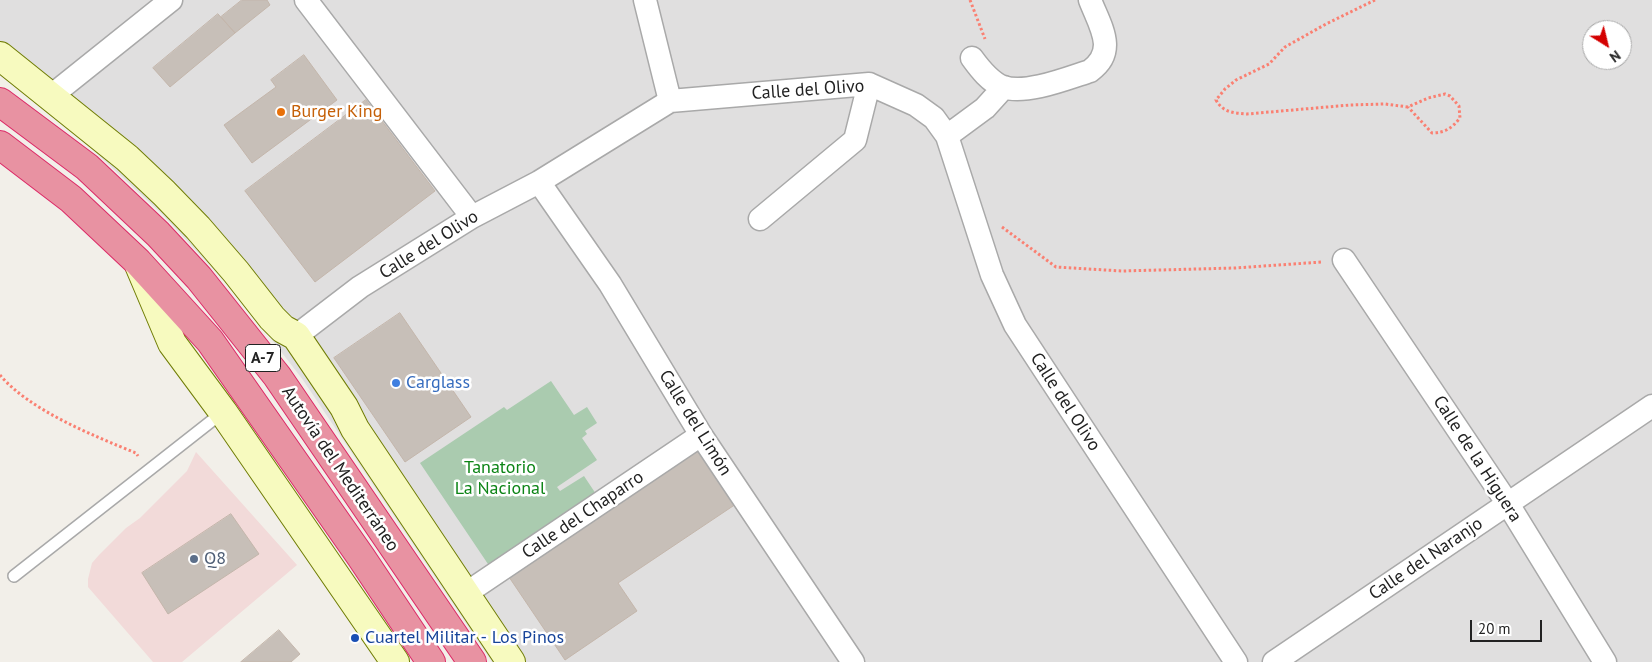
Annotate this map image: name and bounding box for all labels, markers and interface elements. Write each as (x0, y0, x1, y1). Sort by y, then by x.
north arrow (1582, 20, 1632, 70)
text: N (1606, 46, 1624, 66)
street label: Calle del Olivo (751, 75, 865, 105)
place label: Burger King (291, 101, 382, 123)
marker: Burger King (275, 106, 287, 118)
street label: Calle del Olivo (375, 206, 483, 284)
road number: A-7 (246, 344, 280, 372)
street label: Calle del Olivo (1025, 349, 1105, 455)
street label: Calle del Limón (654, 366, 736, 480)
place label: Carglass (406, 372, 470, 394)
marker: Carglass (390, 377, 402, 389)
street label: Autovía del Mediterráneo (277, 382, 403, 556)
street label: Calle de la Higuera (1428, 392, 1526, 526)
park label: Tanatorio La Nacional (455, 457, 545, 499)
street label: Calle del Chaparro (518, 466, 648, 564)
street label: Calle del Naranjo (1365, 513, 1487, 605)
place label: Q8 (204, 548, 226, 570)
marker: Q8 (188, 553, 200, 565)
scale bar (1472, 610, 1544, 642)
text: 20 m (1478, 619, 1511, 638)
place label: Cuartel Militar - Los Pinos (365, 627, 564, 649)
marker: Cuartel Militar - Los Pinos (349, 632, 361, 644)

